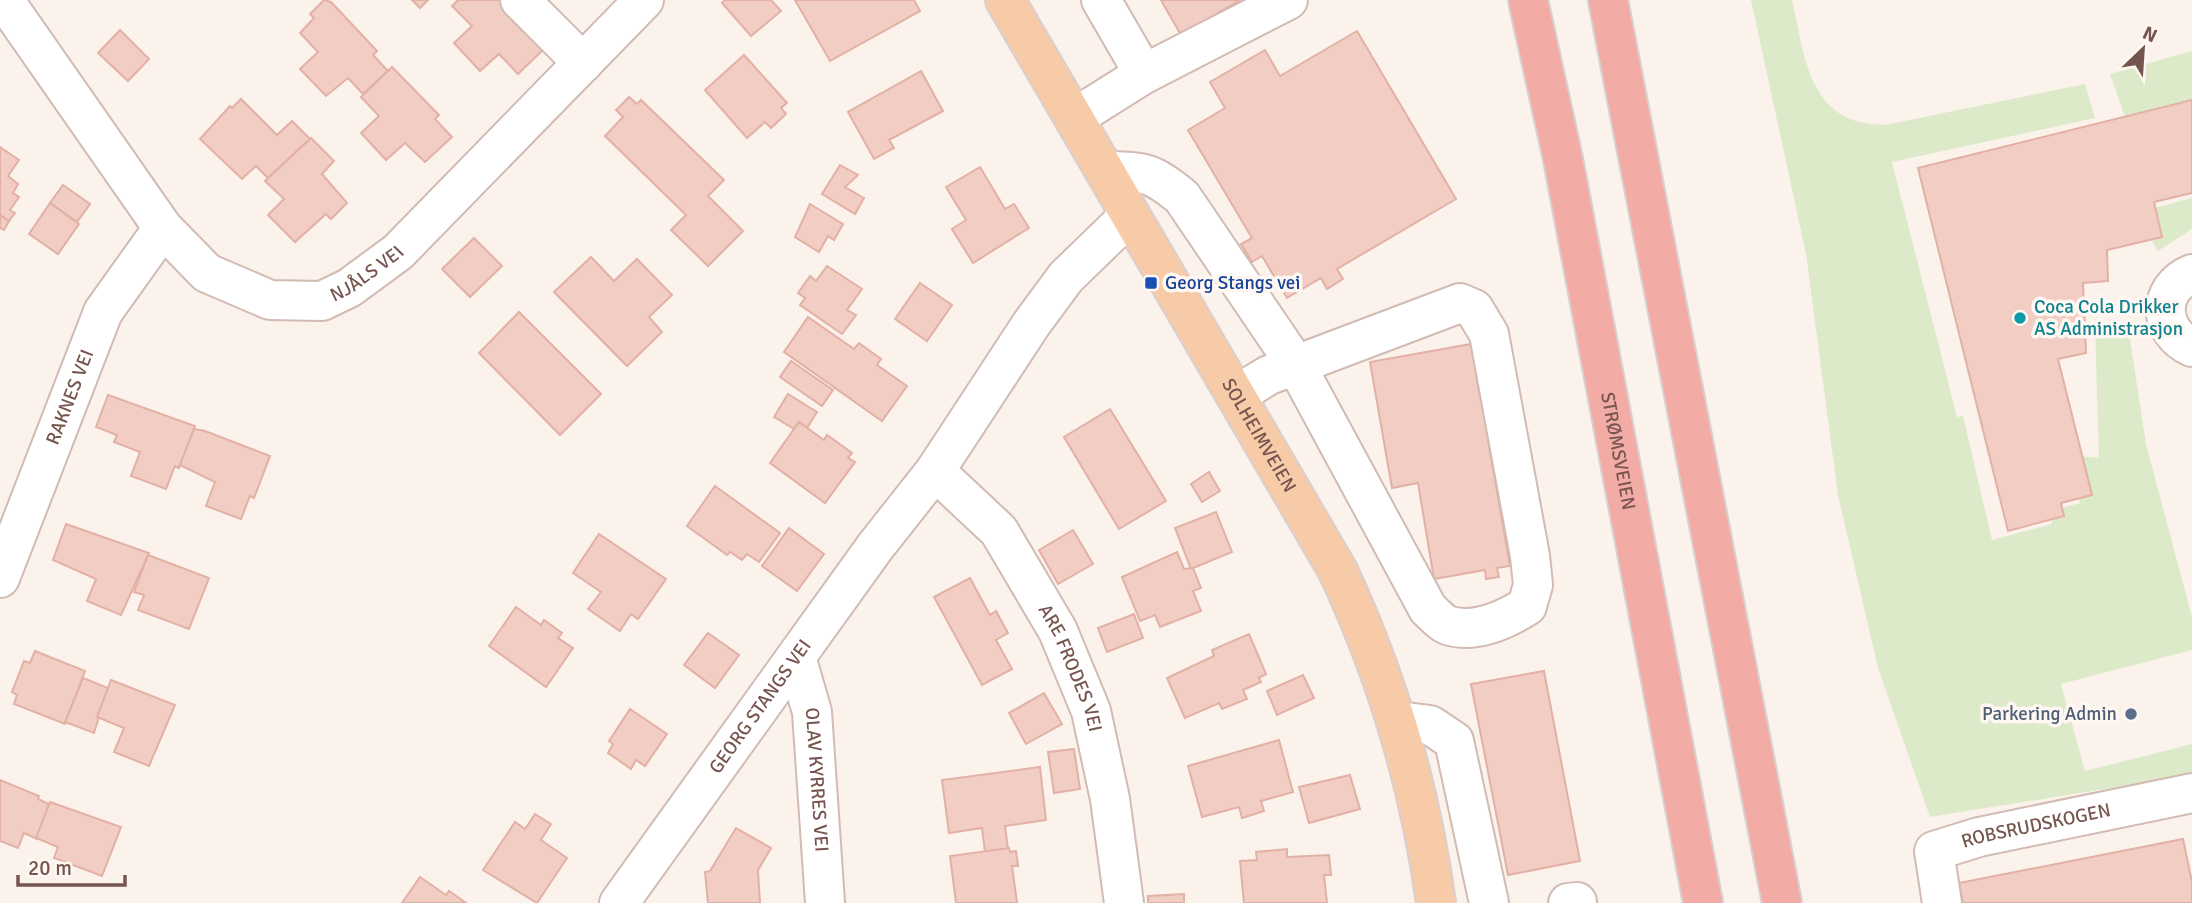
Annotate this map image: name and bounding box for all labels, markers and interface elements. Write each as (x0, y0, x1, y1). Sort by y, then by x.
north arrow (2108, 14, 2178, 84)
text: N (2139, 21, 2161, 48)
street label: NJÅLS VEI (326, 241, 409, 307)
place label: Georg Stangs vei (1165, 271, 1300, 295)
marker: Georg Stangs vei (1143, 275, 1159, 291)
place label: Coca Cola Drikker AS Administrasjon (2034, 295, 2183, 341)
marker: Coca Cola Drikker AS Administrasjon (2012, 310, 2028, 326)
street label: RAKNES VEI (41, 346, 99, 448)
street label: SOLHEIMVEIEN (1216, 374, 1301, 497)
street label: STRØMSVEIEN (1595, 390, 1641, 512)
street label: ARE FRODES VEI (1033, 600, 1107, 734)
street label: GEORG STANGS VEI (704, 635, 817, 778)
place label: Parkering Admin (1982, 702, 2117, 726)
marker: Parkering Admin (2123, 706, 2139, 722)
street label: OLAV KYRRES VEI (800, 707, 833, 853)
street label: ROBSRUDSKOGEN (1958, 798, 2113, 854)
scale bar (18, 844, 124, 888)
text: 20 m (28, 855, 72, 881)

